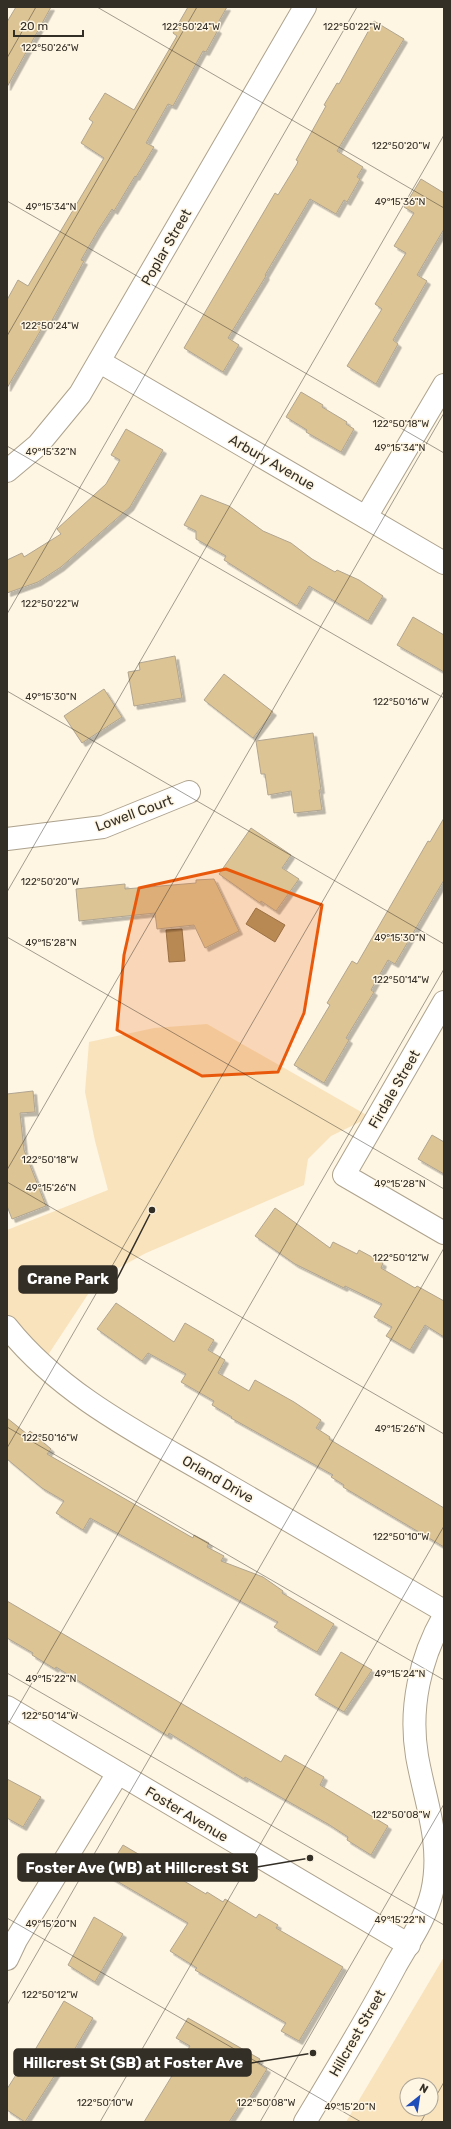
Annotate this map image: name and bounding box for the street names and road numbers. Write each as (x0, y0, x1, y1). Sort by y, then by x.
street label: Poplar Street (138, 206, 195, 288)
street label: Arbury Avenue (226, 431, 318, 494)
street label: Lowell Court (93, 791, 176, 835)
street label: Firdale Street (365, 1046, 424, 1132)
street label: Orland Drive (179, 1452, 257, 1507)
street label: Foster Avenue (142, 1783, 231, 1846)
street label: Hillcrest Street (326, 1986, 389, 2080)

